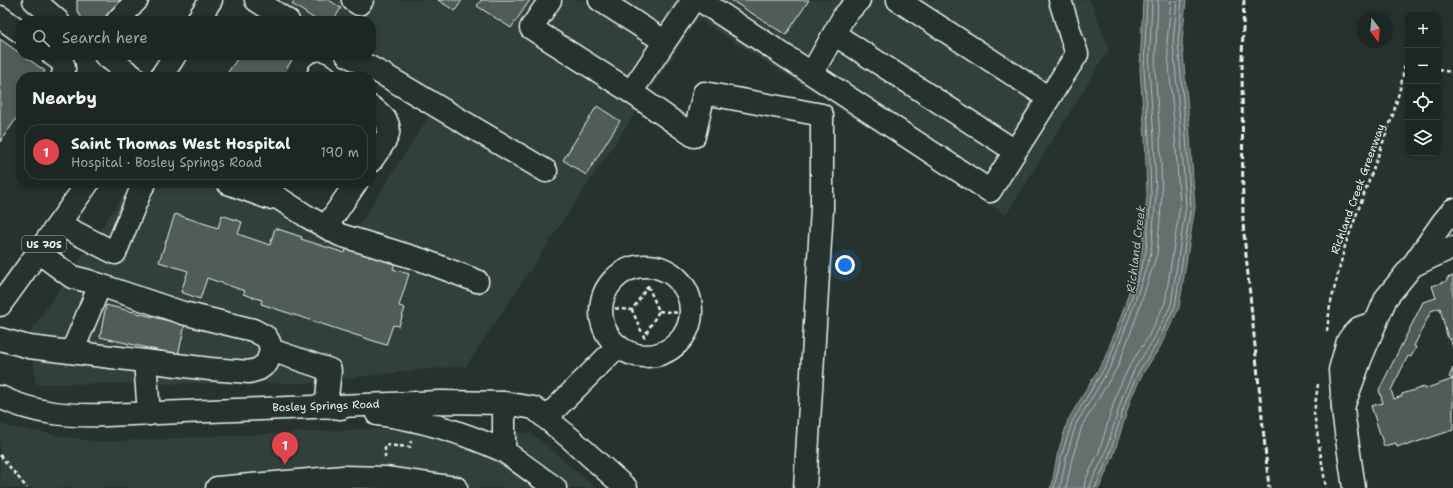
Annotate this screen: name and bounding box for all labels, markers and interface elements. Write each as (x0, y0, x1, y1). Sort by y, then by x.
north arrow (1357, 12, 1393, 48)
map controls (1405, 12, 1441, 156)
button: + (1405, 12, 1441, 48)
search box (16, 16, 376, 60)
icon: search (30, 27, 52, 49)
text: Search here (62, 28, 148, 48)
button: − (1405, 48, 1441, 84)
button: locate (1405, 84, 1441, 120)
text: Nearby (32, 87, 97, 109)
button: layers (1405, 120, 1441, 156)
street label: Richland Creek Greenway (1327, 122, 1389, 256)
text: Saint Thomas West Hospital (71, 134, 290, 154)
text: 1 (43, 144, 49, 161)
text: 190 m (320, 144, 359, 161)
text: Hospital · Bosley Springs Road (71, 154, 262, 171)
water label: Richland Creek (1123, 204, 1149, 294)
road number: US 70S (22, 236, 66, 252)
your location (835, 255, 855, 275)
street label: Bosley Springs Road (272, 397, 380, 415)
pin: 1 (272, 432, 298, 465)

